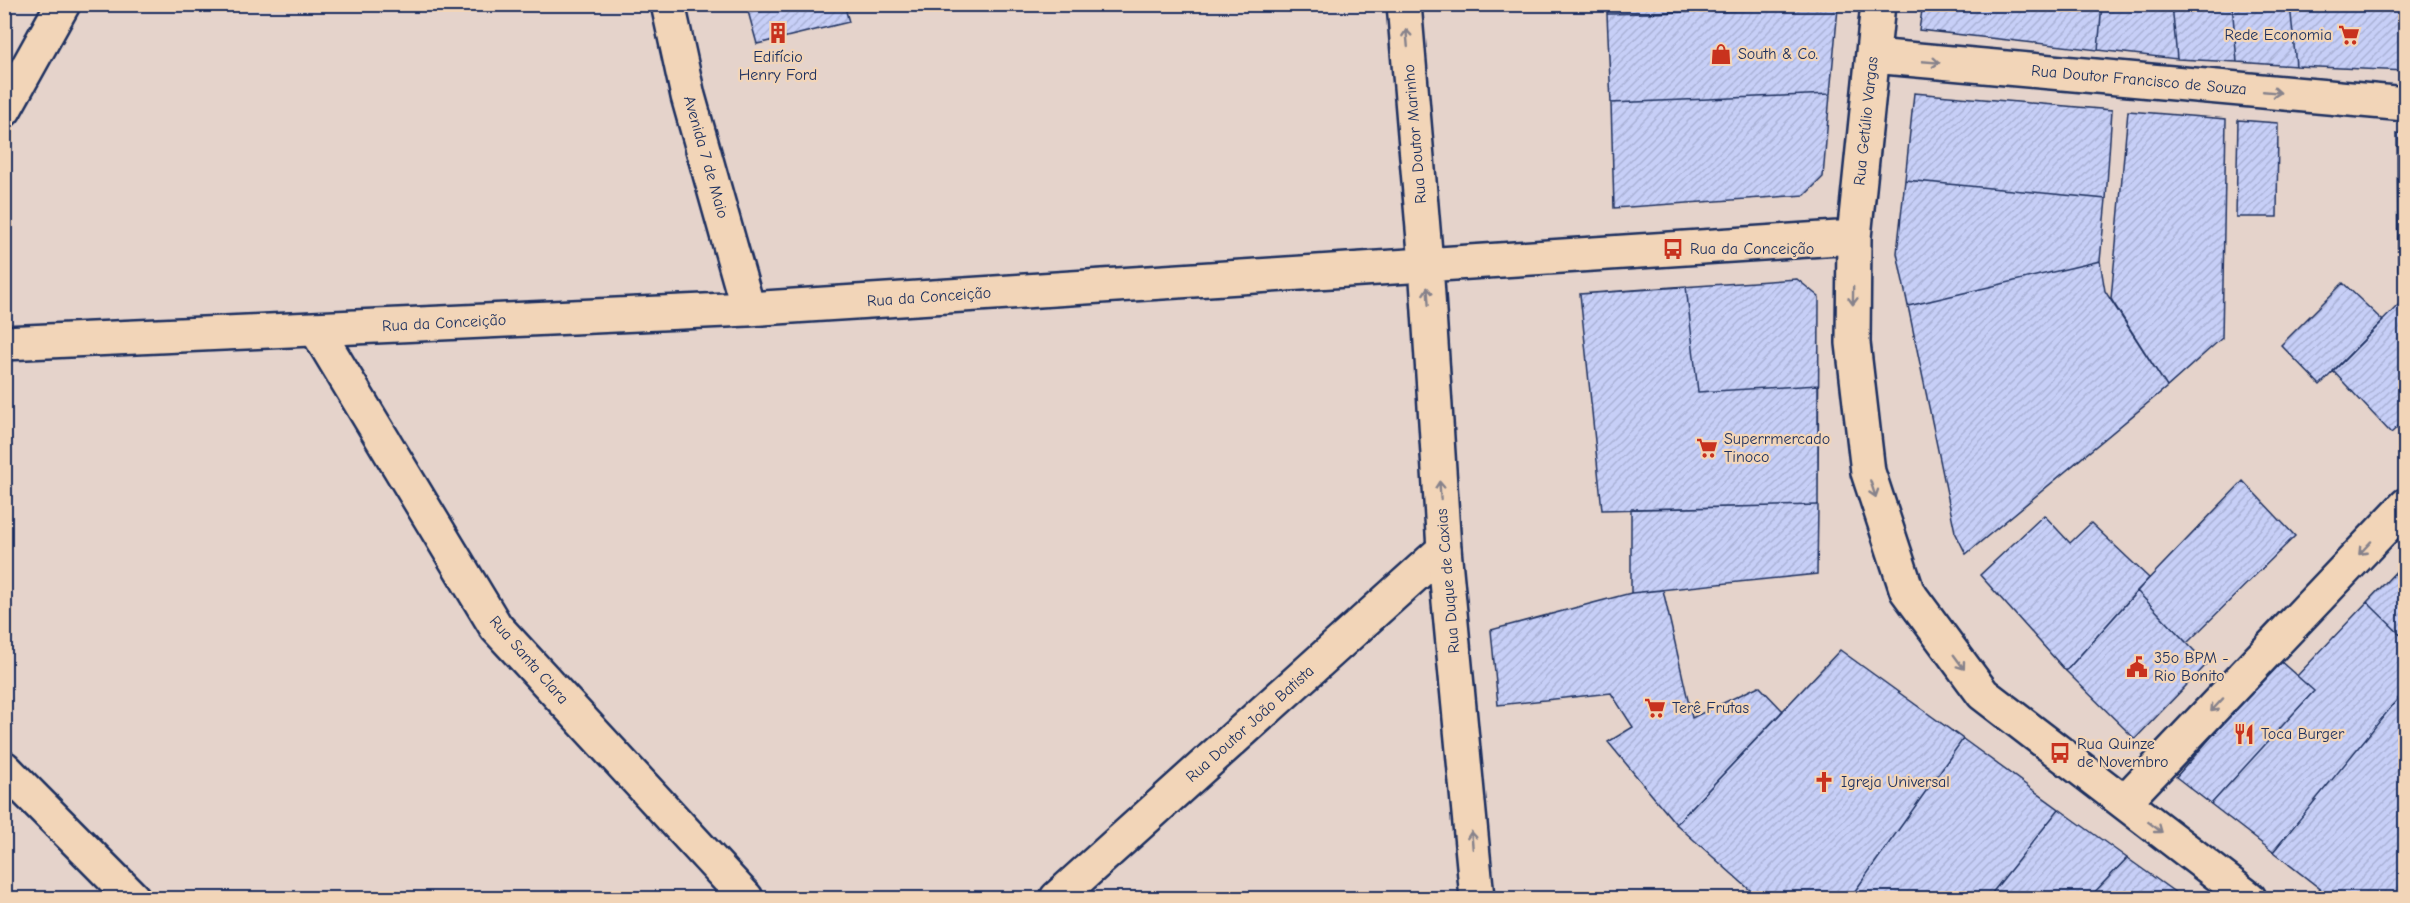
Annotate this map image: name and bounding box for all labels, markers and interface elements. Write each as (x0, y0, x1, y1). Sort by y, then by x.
building icon: Edifício Henry Ford (766, 21, 790, 45)
supermarket icon: Rede Economia (2337, 23, 2361, 47)
place label: Rede Economia (2225, 26, 2332, 44)
one-way arrow (1401, 29, 1412, 48)
shop icon: South & Co. (1709, 42, 1733, 66)
place label: South & Co. (1738, 45, 1818, 63)
place label: Edifício Henry Ford (739, 48, 817, 84)
street label: Rua Getúlio Vargas (1850, 55, 1882, 186)
one-way arrow (1921, 57, 1941, 68)
street label: Rua Doutor Francisco de Souza (2030, 62, 2248, 98)
street label: Rua Doutor Marinho (1400, 64, 1430, 204)
one-way arrow (2261, 87, 2281, 98)
street label: Avenida 7 de Maio (680, 94, 732, 220)
bus stop icon: Rua da Conceição (1661, 237, 1685, 261)
place label: Rua da Conceição (1690, 240, 1814, 258)
street label: Rua da Conceição (866, 284, 992, 310)
one-way arrow (1847, 285, 1859, 305)
one-way arrow (1422, 286, 1433, 306)
street label: Rua da Conceição (381, 311, 507, 335)
place label: Superrmercado Tinoco (1724, 430, 1830, 466)
supermarket icon: Superrmercado Tinoco (1695, 436, 1719, 460)
one-way arrow (1869, 479, 1880, 498)
one-way arrow (1435, 481, 1446, 501)
street label: Rua Duque de Caxias (1433, 507, 1463, 654)
one-way arrow (2358, 540, 2372, 555)
street label: Rua Santa Clara (486, 612, 572, 708)
place label: 35o BPM - Rio Bonito (2154, 649, 2229, 685)
one-way arrow (1953, 653, 1965, 669)
public building icon: 35o BPM - Rio Bonito (2125, 655, 2149, 679)
street label: Rua Doutor João Batista (1182, 662, 1318, 786)
supermarket icon: Terê Frutas (1643, 696, 1667, 720)
one-way arrow (2209, 697, 2224, 712)
place label: Terê Frutas (1672, 699, 1749, 717)
restaurant icon: Toca Burger (2232, 722, 2256, 746)
place label: Toca Burger (2261, 725, 2345, 743)
place label: Rua Quinze de Novembro (2077, 735, 2168, 771)
bus stop icon: Rua Quinze de Novembro (2048, 741, 2072, 765)
church icon: Igreja Universal (1812, 770, 1836, 794)
place label: Igreja Universal (1841, 773, 1950, 791)
one-way arrow (2147, 820, 2163, 833)
one-way arrow (1466, 831, 1477, 851)

